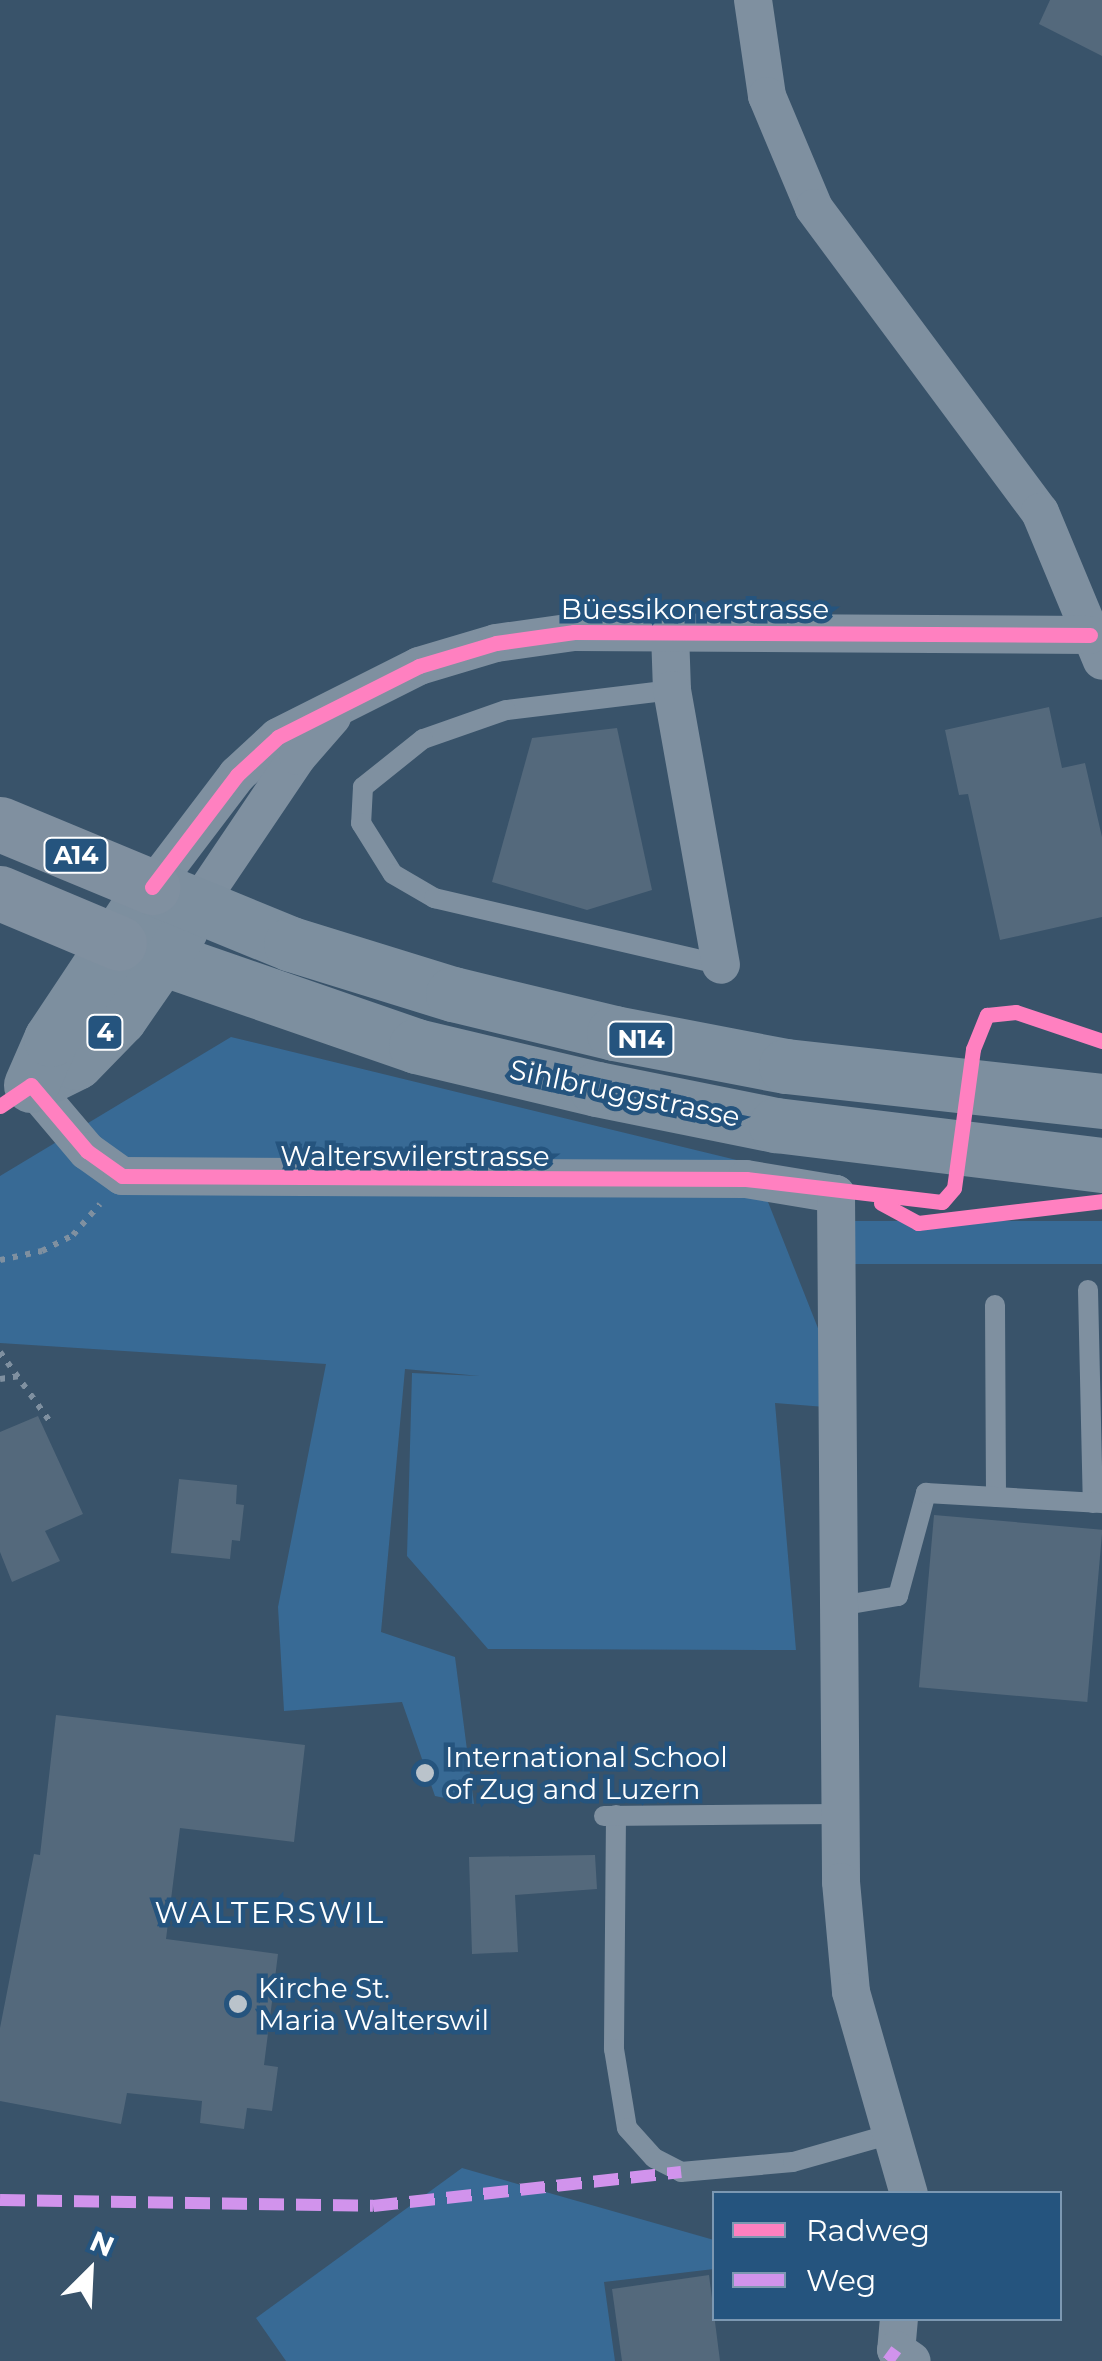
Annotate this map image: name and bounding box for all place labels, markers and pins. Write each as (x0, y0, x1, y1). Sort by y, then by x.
place label: International School of Zug and Luzern (445, 1740, 728, 1806)
marker: International School of Zug and Luzern (414, 1762, 436, 1784)
place label: Kirche St. Maria Walterswil (258, 1971, 489, 2037)
marker: Kirche St. Maria Walterswil (227, 1993, 249, 2015)

